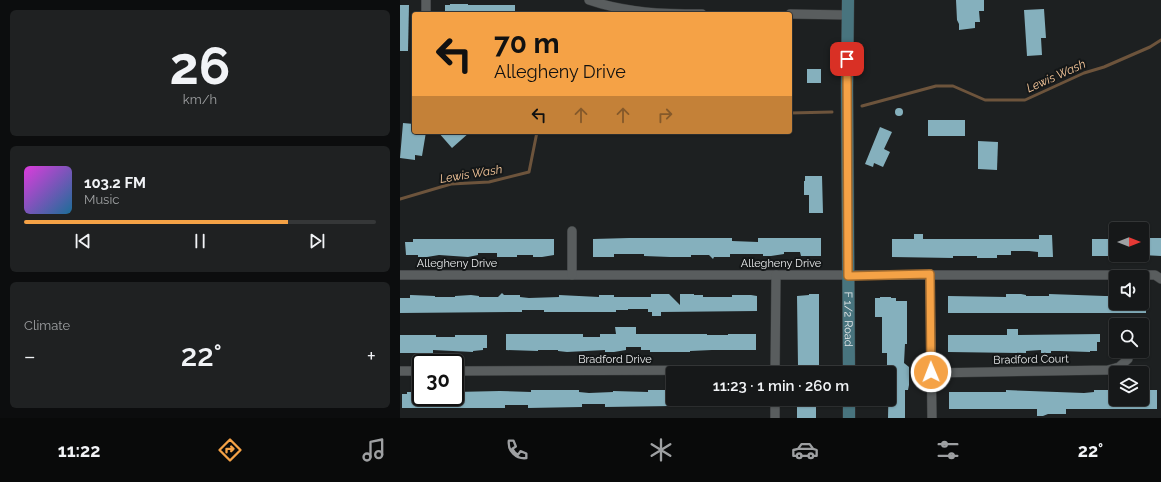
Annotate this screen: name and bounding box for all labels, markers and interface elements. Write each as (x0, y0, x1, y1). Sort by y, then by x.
text: 70 m (494, 27, 560, 60)
icon: left (428, 28, 480, 80)
text: 26 (170, 35, 230, 96)
pin (830, 42, 864, 76)
icon: arrive (836, 48, 858, 70)
water label: Lewis Wash (1024, 57, 1088, 95)
text: Allegheny Drive (494, 61, 626, 82)
text: km/h (183, 92, 217, 107)
icon: left (528, 104, 550, 126)
icon: ahead (570, 104, 592, 126)
icon: ahead (612, 104, 634, 126)
icon: right (654, 104, 676, 126)
water label: Lewis Wash (439, 162, 504, 186)
text: 103.2 FM (84, 174, 146, 192)
text: Music (84, 192, 119, 207)
north arrow (1109, 222, 1149, 262)
map controls (1109, 222, 1149, 406)
icon: previous (72, 230, 94, 252)
icon: pause (189, 230, 211, 252)
icon: next (306, 230, 328, 252)
street label: Allegheny Drive (417, 257, 498, 270)
street label: Allegheny Drive (741, 257, 822, 270)
button: sound (1109, 270, 1149, 310)
street label: F 1/2 Road (841, 291, 855, 347)
text: Climate (24, 318, 70, 333)
button: search (1109, 318, 1149, 358)
text: 22° (181, 338, 222, 373)
text: − (24, 343, 36, 369)
text: + (367, 343, 376, 369)
position arrow (910, 351, 952, 393)
street label: Bradford Court (993, 352, 1069, 367)
street label: Bradford Drive (578, 353, 652, 366)
speed limit sign: 30 (412, 354, 464, 406)
button: layers (1109, 366, 1149, 406)
text: 11:23 · 1 min · 260 m (713, 377, 849, 395)
icon: directions (216, 436, 244, 464)
icon: music (360, 436, 388, 464)
icon: phone (503, 436, 531, 464)
icon: climate (647, 436, 675, 464)
icon: car (791, 436, 819, 464)
icon: filters (934, 436, 962, 464)
text: 11:22 (58, 440, 100, 461)
text: 22° (1078, 440, 1103, 461)

